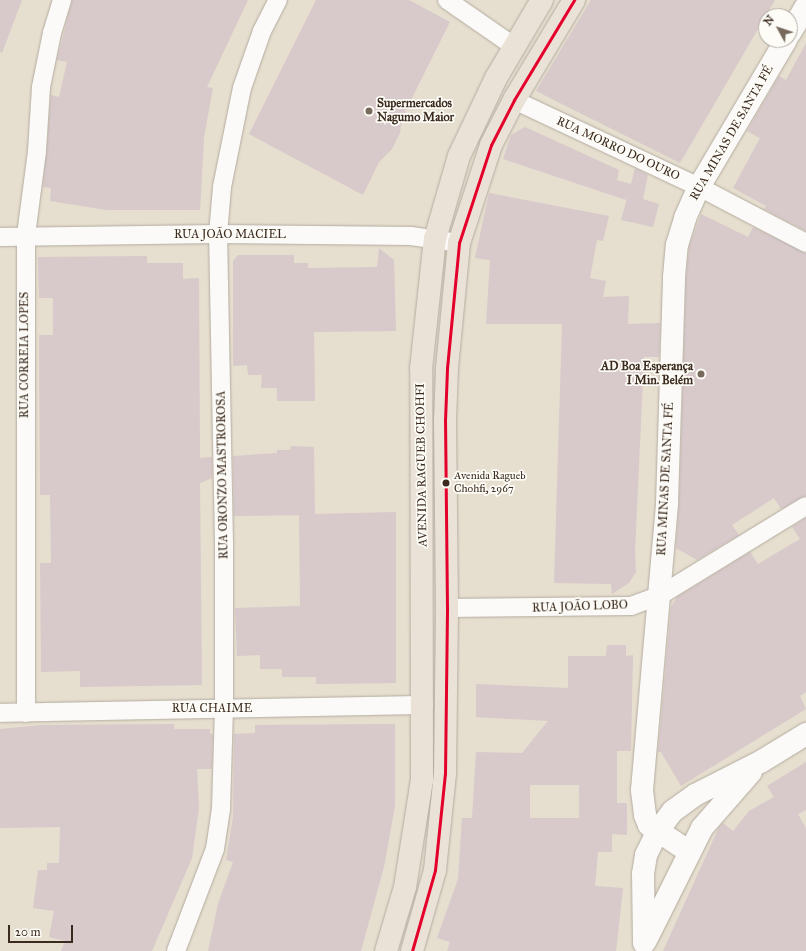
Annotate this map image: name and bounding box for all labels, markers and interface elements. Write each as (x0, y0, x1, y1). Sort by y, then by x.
north arrow (758, 8, 798, 48)
text: N (761, 13, 777, 28)
street label: RUA MINAS DE SANTA FÉ (687, 63, 777, 203)
place label: Supermercados Nagumo Maior (377, 97, 454, 125)
marker: Supermercados Nagumo Maior (364, 106, 374, 116)
street label: RUA MORRO DO OURO (554, 114, 682, 184)
street label: RUA JOÃO MACIEL (174, 228, 286, 242)
street label: RUA CORREIA LOPES (18, 292, 32, 418)
place label: AD Boa Esperança I Min. Belém (601, 360, 693, 388)
marker: AD Boa Esperança I Min. Belém (696, 369, 706, 379)
street label: AVENIDA RAGUEB CHOHFI (413, 383, 431, 547)
street label: RUA ORONZO MASTROROSA (214, 391, 232, 559)
street label: RUA MINAS DE SANTA FÉ (655, 402, 677, 556)
place label: Avenida Ragueb Chohfi, 2967 (454, 470, 526, 496)
marker: Avenida Ragueb Chohfi, 2967 (441, 478, 451, 488)
street label: RUA JOÃO LOBO (532, 598, 628, 616)
street label: RUA CHAIME (172, 702, 252, 716)
scale bar (10, 917, 75, 943)
text: 20 m (15, 925, 41, 939)

